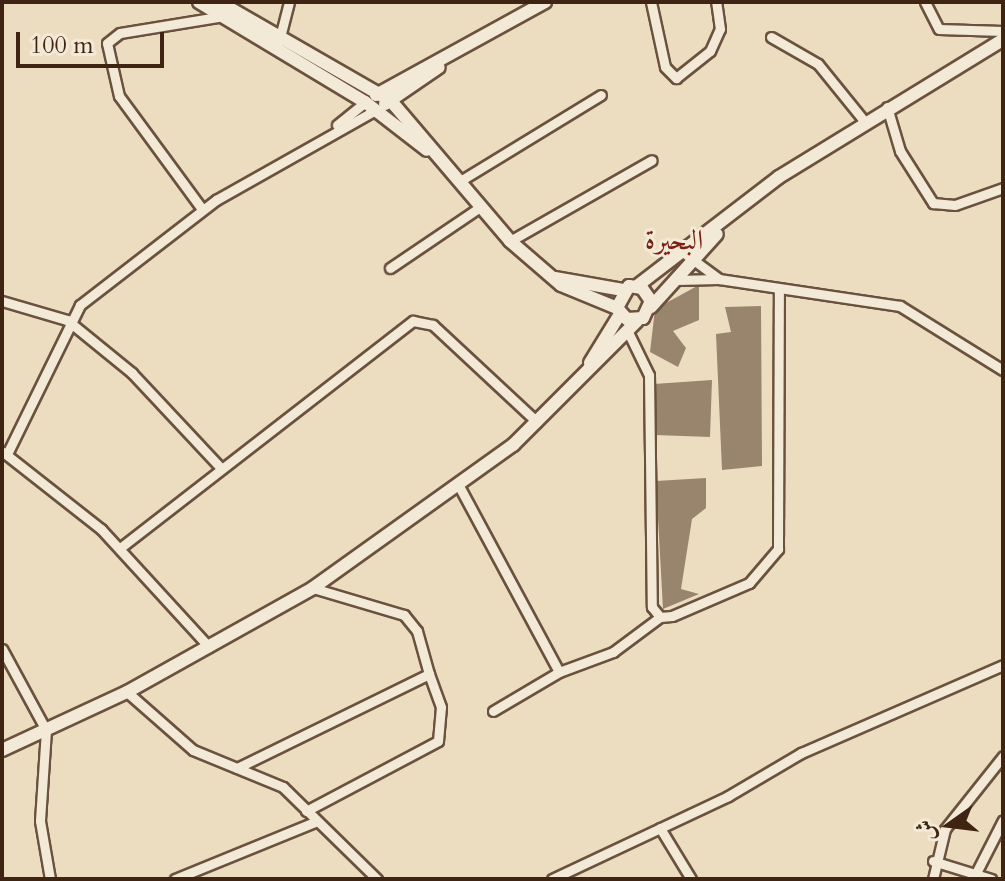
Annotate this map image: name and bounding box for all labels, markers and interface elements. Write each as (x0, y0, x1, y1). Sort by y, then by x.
scale bar (20, 16, 168, 66)
text: 100 m (30, 29, 94, 62)
district label: البحيرة (645, 223, 703, 257)
north arrow (909, 785, 989, 865)
text: ش (909, 817, 943, 845)

